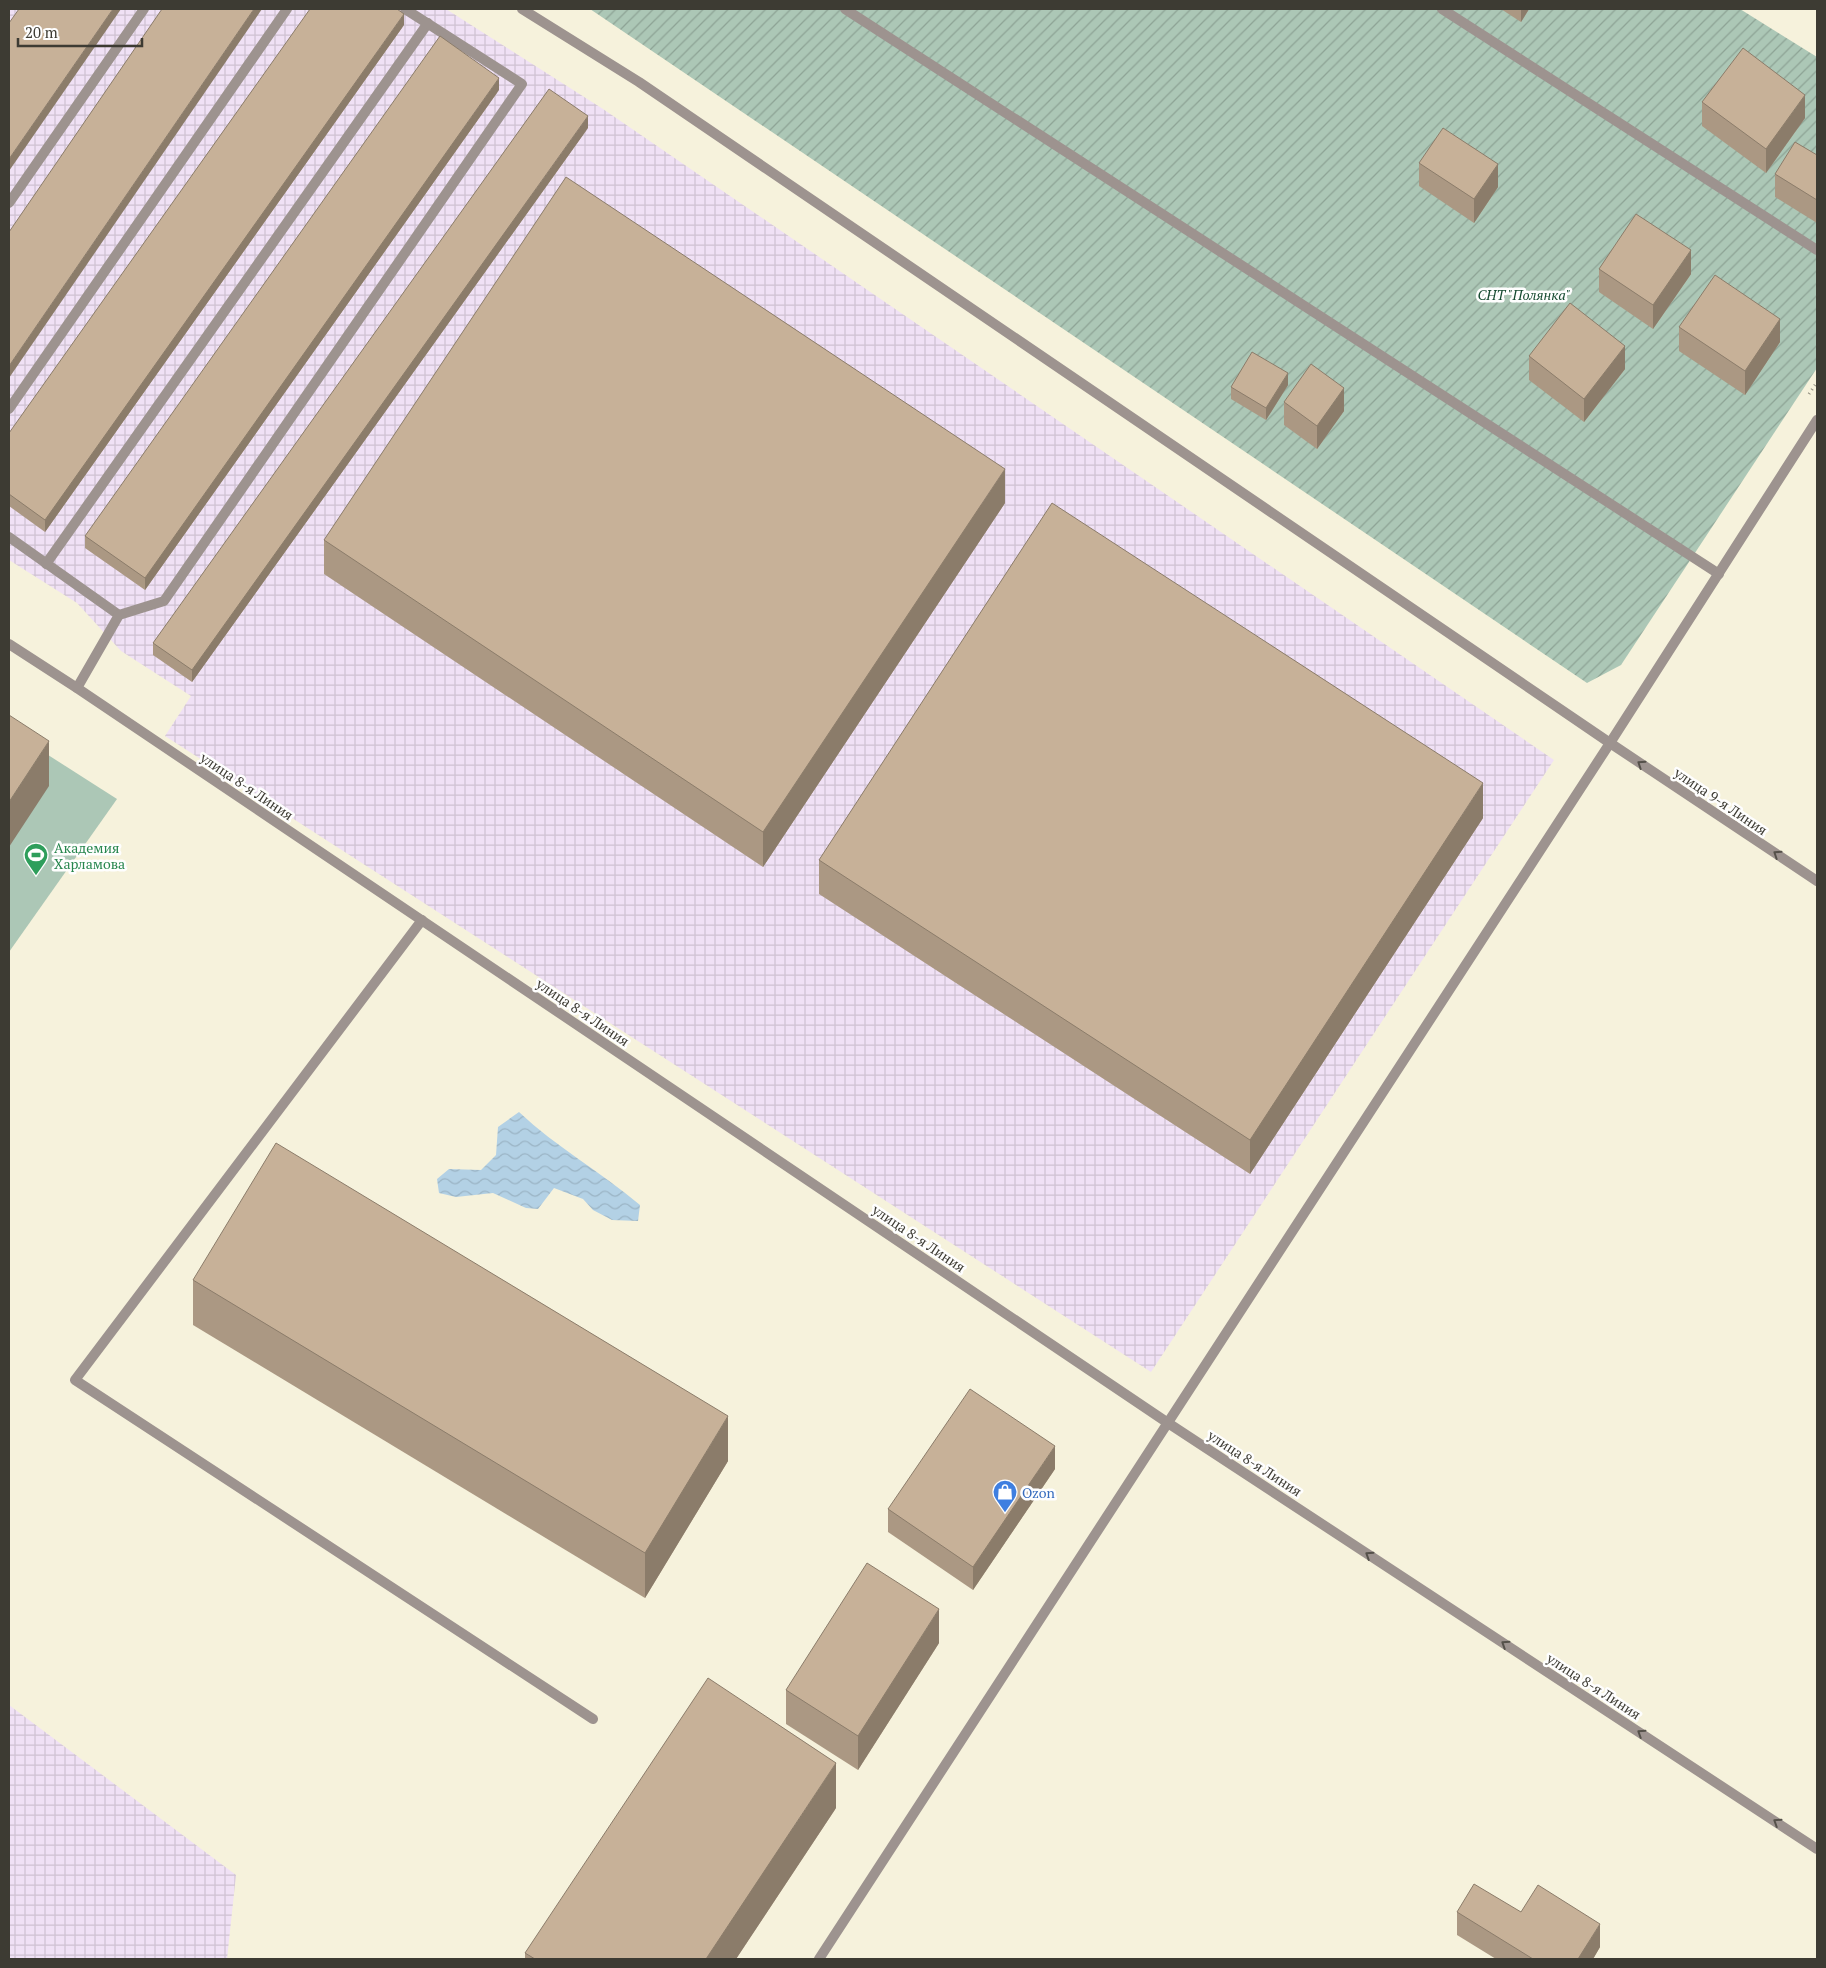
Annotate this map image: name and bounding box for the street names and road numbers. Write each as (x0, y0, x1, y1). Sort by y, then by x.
street label: улица 8-я Линия (196, 747, 297, 824)
street label: улица 9-я Линия (1670, 762, 1771, 839)
street label: улица 8-я Линия (532, 973, 633, 1050)
street label: улица 8-я Линия (868, 1199, 969, 1276)
street label: улица 8-я Линия (1203, 1425, 1306, 1501)
street label: улица 8-я Линия (1542, 1648, 1645, 1724)

